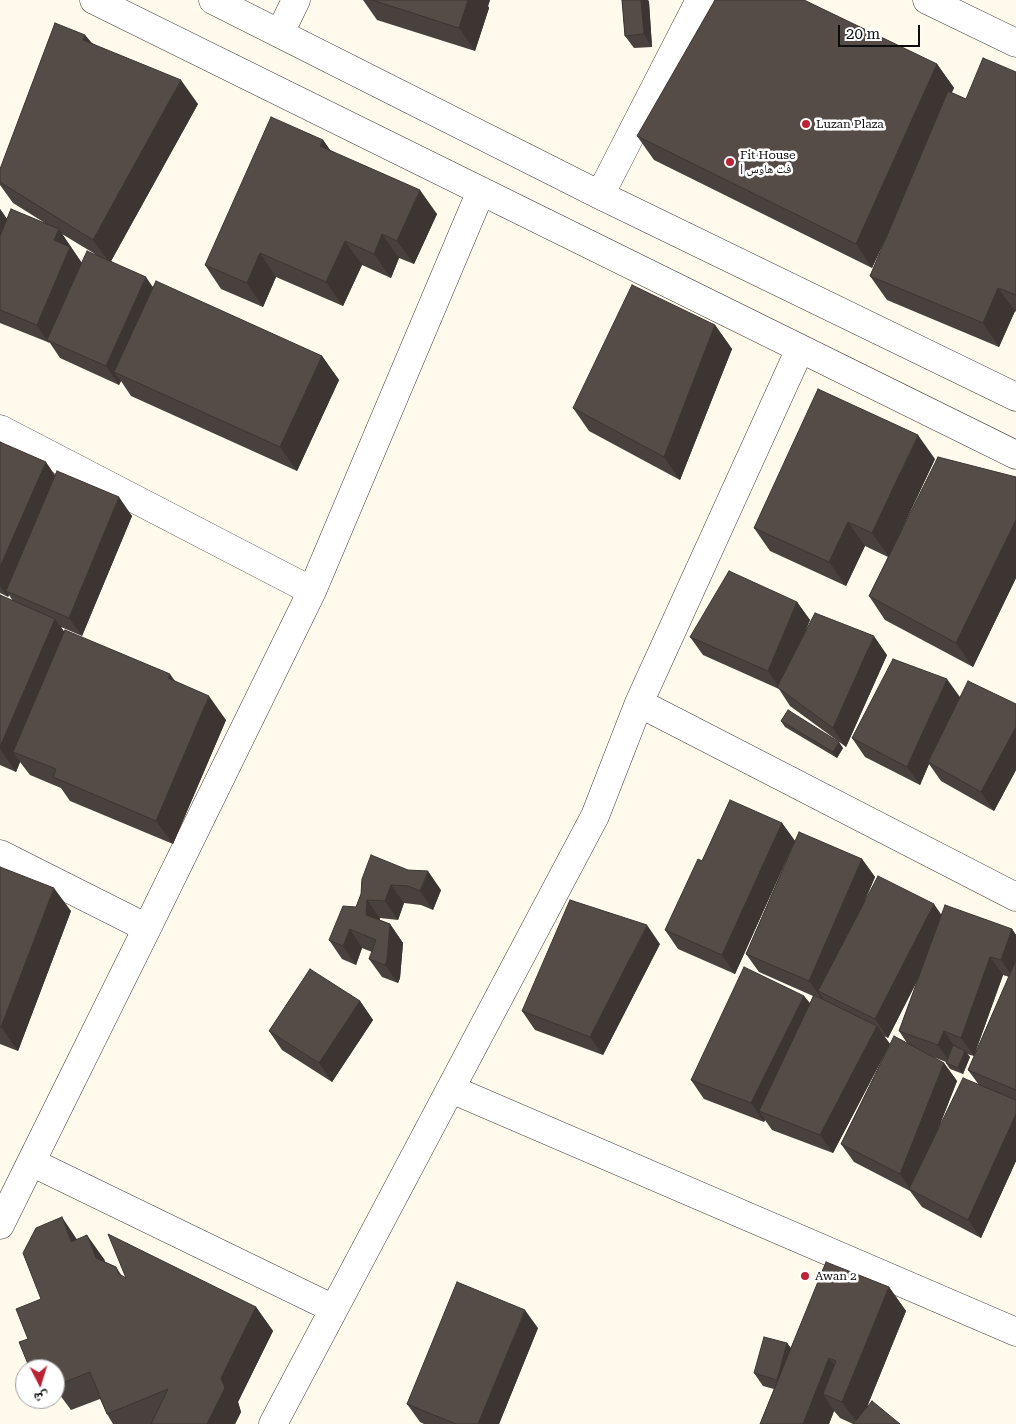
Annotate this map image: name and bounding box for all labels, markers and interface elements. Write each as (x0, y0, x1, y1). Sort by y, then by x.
scale bar (841, 15, 924, 47)
text: 20 m (846, 25, 880, 43)
place label: Luzan Plaza (816, 117, 884, 131)
marker: Luzan Plaza (800, 118, 812, 130)
place label: Fit House | فت هاوس (740, 148, 795, 176)
marker: Fit House | فت هاوس (724, 156, 736, 168)
place label: Awan 2 (815, 1269, 857, 1283)
marker: Awan 2 (799, 1270, 811, 1282)
north arrow (15, 1359, 65, 1409)
text: ش (33, 1389, 49, 1407)

